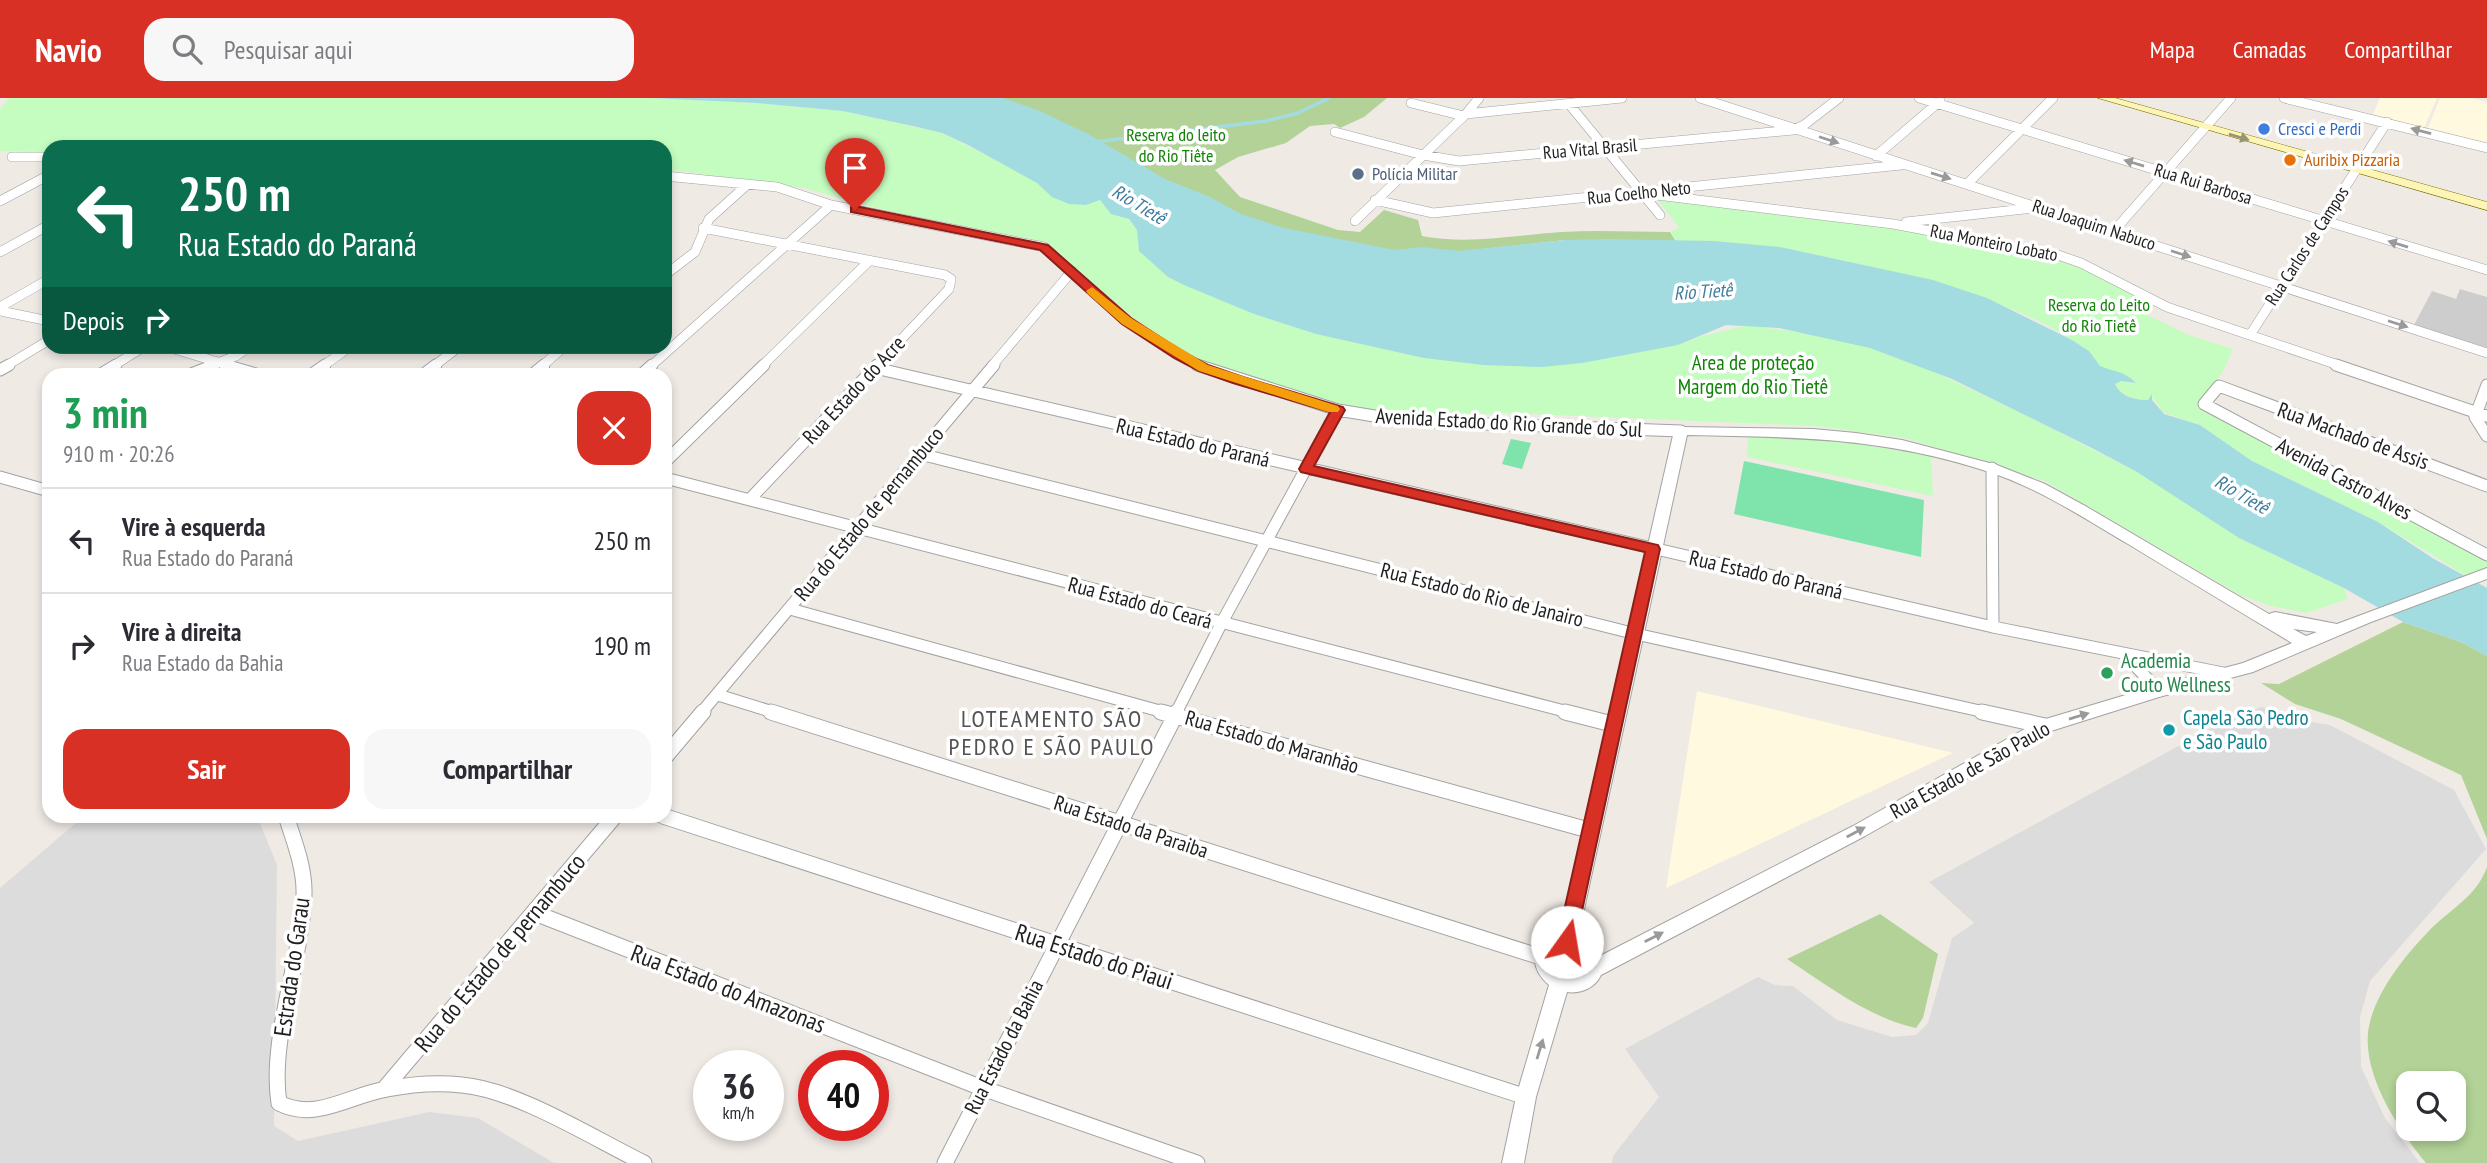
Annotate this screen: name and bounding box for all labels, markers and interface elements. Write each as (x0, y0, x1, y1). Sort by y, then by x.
search box (144, 18, 634, 81)
text: Navio (35, 28, 102, 71)
icon: search (168, 30, 206, 68)
text: Pesquisar aqui (224, 33, 353, 66)
text: Mapa (2150, 34, 2195, 65)
text: Camadas (2233, 34, 2306, 65)
text: Compartilhar (2344, 34, 2452, 65)
place label: Cresci e Perdi (2278, 117, 2362, 140)
marker: Cresci e Perdi (2256, 121, 2272, 137)
park label: Reserva do leito do Rio Tiête (1126, 123, 1226, 167)
one-way arrow (2410, 125, 2432, 136)
one-way arrow (2229, 132, 2250, 142)
street label: Rua Vital Brasil (1542, 133, 1639, 164)
one-way arrow (1818, 136, 1839, 146)
pin (825, 138, 885, 210)
place label: Auribix Pizzaria (2304, 148, 2400, 171)
icon: arrive (836, 149, 874, 187)
marker: Auribix Pizzaria (2282, 152, 2298, 168)
one-way arrow (2123, 157, 2144, 168)
street label: Rua Rui Barbosa (2151, 158, 2255, 209)
text: 250 m (178, 161, 291, 225)
place label: Polícia Militar (1372, 162, 1457, 185)
marker: Polícia Militar (1350, 166, 1366, 182)
icon: left (63, 168, 154, 259)
one-way arrow (1931, 172, 1952, 182)
street label: Rua Coelho Neto (1586, 176, 1692, 209)
water label: Rio Tietê (1108, 179, 1171, 230)
street label: Rua Carlos de Campos (2260, 182, 2354, 310)
street label: Rua Joaquim Nabuco (2030, 194, 2159, 255)
street label: Rua Monteiro Lobato (1928, 219, 2060, 266)
text: Rua Estado do Paraná (178, 223, 417, 265)
one-way arrow (2387, 238, 2408, 248)
one-way arrow (2171, 249, 2192, 259)
water label: Rio Tietê (1673, 277, 1734, 305)
park label: Reserva do Leito do Rio Tietê (2048, 293, 2150, 337)
icon: right (138, 301, 176, 339)
text: Depois (63, 304, 124, 337)
one-way arrow (2387, 319, 2408, 330)
street label: Rua Estado do Acre (796, 330, 911, 450)
park label: Area de proteção Margem do Rio Tietê (1678, 349, 1828, 400)
text: 3 min (63, 385, 148, 440)
button: close (577, 391, 651, 465)
street label: Rua Machado de Assis (2274, 396, 2432, 475)
street label: Avenida Estado do Rio Grande do Sul (1375, 402, 1643, 443)
street label: Rua Estado do Paraná (1114, 412, 1272, 473)
street label: Rua do Estado de pernambuco (788, 421, 949, 606)
street label: Avenida Castro Alves (2272, 431, 2417, 526)
text: 910 m · 20:26 (63, 439, 175, 468)
water label: Rio Tietê (2211, 469, 2274, 520)
text: Vire à esquerda (122, 510, 265, 543)
icon: left (63, 522, 101, 560)
text: 250 m (593, 524, 651, 557)
text: Rua Estado do Paraná (122, 543, 294, 572)
street label: Rua Estado do Paraná (1687, 544, 1845, 605)
street label: Rua Estado do Rio de Janairo (1378, 556, 1586, 633)
street label: Rua Estado do Ceará (1065, 570, 1215, 635)
text: Vire à direita (122, 615, 241, 648)
icon: right (63, 627, 101, 665)
text: 190 m (593, 629, 651, 662)
place label: Academia Couto Wellness (2121, 647, 2231, 698)
text: Rua Estado da Bahia (122, 648, 283, 677)
marker: Academia Couto Wellness (2099, 665, 2115, 681)
district label: LOTEAMENTO SÃO PEDRO E SÃO PAULO (949, 703, 1155, 762)
street label: Rua Estado do Maranhão (1182, 704, 1362, 779)
place label: Capela São Pedro e São Paulo (2183, 704, 2309, 755)
one-way arrow (2069, 710, 2090, 720)
street label: Rua Estado de São Paulo (1885, 714, 2054, 825)
marker: Capela São Pedro e São Paulo (2161, 722, 2177, 738)
button: Sair (63, 729, 350, 809)
button: Compartilhar (364, 729, 651, 809)
street label: Rua Estado da Paraiba (1051, 789, 1212, 864)
one-way arrow (1846, 826, 1866, 838)
street label: Rua do Estado de pernambuco (407, 847, 592, 1059)
street label: Estrada do Garau (266, 895, 317, 1038)
position arrow (1530, 905, 1604, 979)
street label: Rua Estado do Piaui (1011, 916, 1177, 997)
one-way arrow (1645, 932, 1665, 944)
street label: Rua Estado do Amazonas (627, 937, 830, 1040)
street label: Rua Estado da Bahia (958, 975, 1049, 1119)
one-way arrow (1536, 1038, 1546, 1059)
speed limit sign: 40 (798, 1050, 889, 1141)
text: 36 (722, 1063, 755, 1109)
map controls (2396, 1071, 2466, 1141)
button: search (2396, 1071, 2466, 1141)
text: km/h (723, 1101, 754, 1124)

